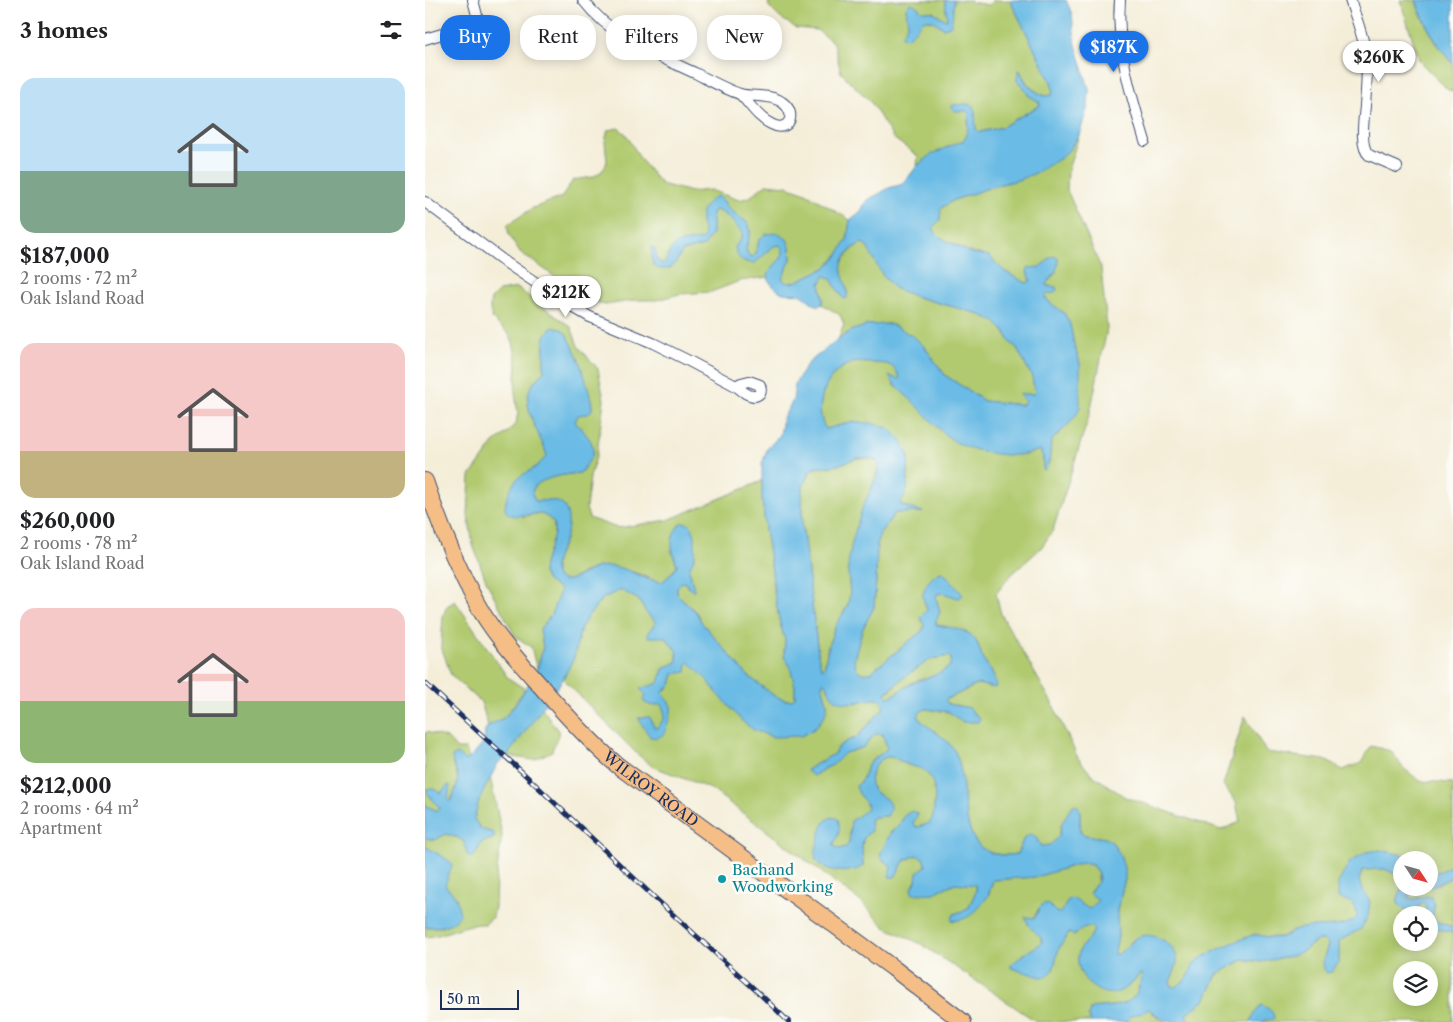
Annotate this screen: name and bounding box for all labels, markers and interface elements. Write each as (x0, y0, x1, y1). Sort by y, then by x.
chip: Buy (440, 15, 510, 60)
chip: Rent (520, 15, 596, 60)
chip: Filters (606, 15, 697, 60)
chip: New (707, 15, 782, 60)
icon: filters (377, 16, 405, 44)
text: 3 homes (20, 18, 108, 43)
pin: $187K (1079, 30, 1149, 73)
text: $187K (1090, 37, 1138, 57)
pin: $260K (1344, 41, 1414, 83)
text: $260K (1354, 47, 1404, 67)
icon: home (168, 110, 258, 200)
text: $187,000 (20, 243, 110, 268)
text: 2 rooms · 72 m² (20, 268, 137, 288)
pin: $212K (531, 276, 601, 318)
text: $212K (542, 282, 590, 302)
text: Oak Island Road (20, 288, 145, 308)
icon: home (168, 375, 258, 465)
text: $260,000 (20, 508, 115, 533)
text: 2 rooms · 78 m² (20, 533, 138, 553)
text: Oak Island Road (20, 553, 145, 573)
icon: home (168, 640, 258, 730)
street label: WILROY ROAD (598, 746, 702, 831)
text: $212,000 (20, 773, 112, 798)
text: 2 rooms · 64 m² (20, 798, 139, 818)
text: Apartment (20, 818, 102, 838)
north arrow (1393, 851, 1437, 896)
map controls (1393, 851, 1438, 1006)
place label: Bachand Woodworking (731, 860, 833, 896)
marker: Bachand Woodworking (716, 873, 728, 885)
button: locate (1393, 906, 1438, 951)
button: layers (1393, 961, 1438, 1006)
scale bar (440, 987, 519, 1010)
text: 50 m (447, 990, 480, 1008)

